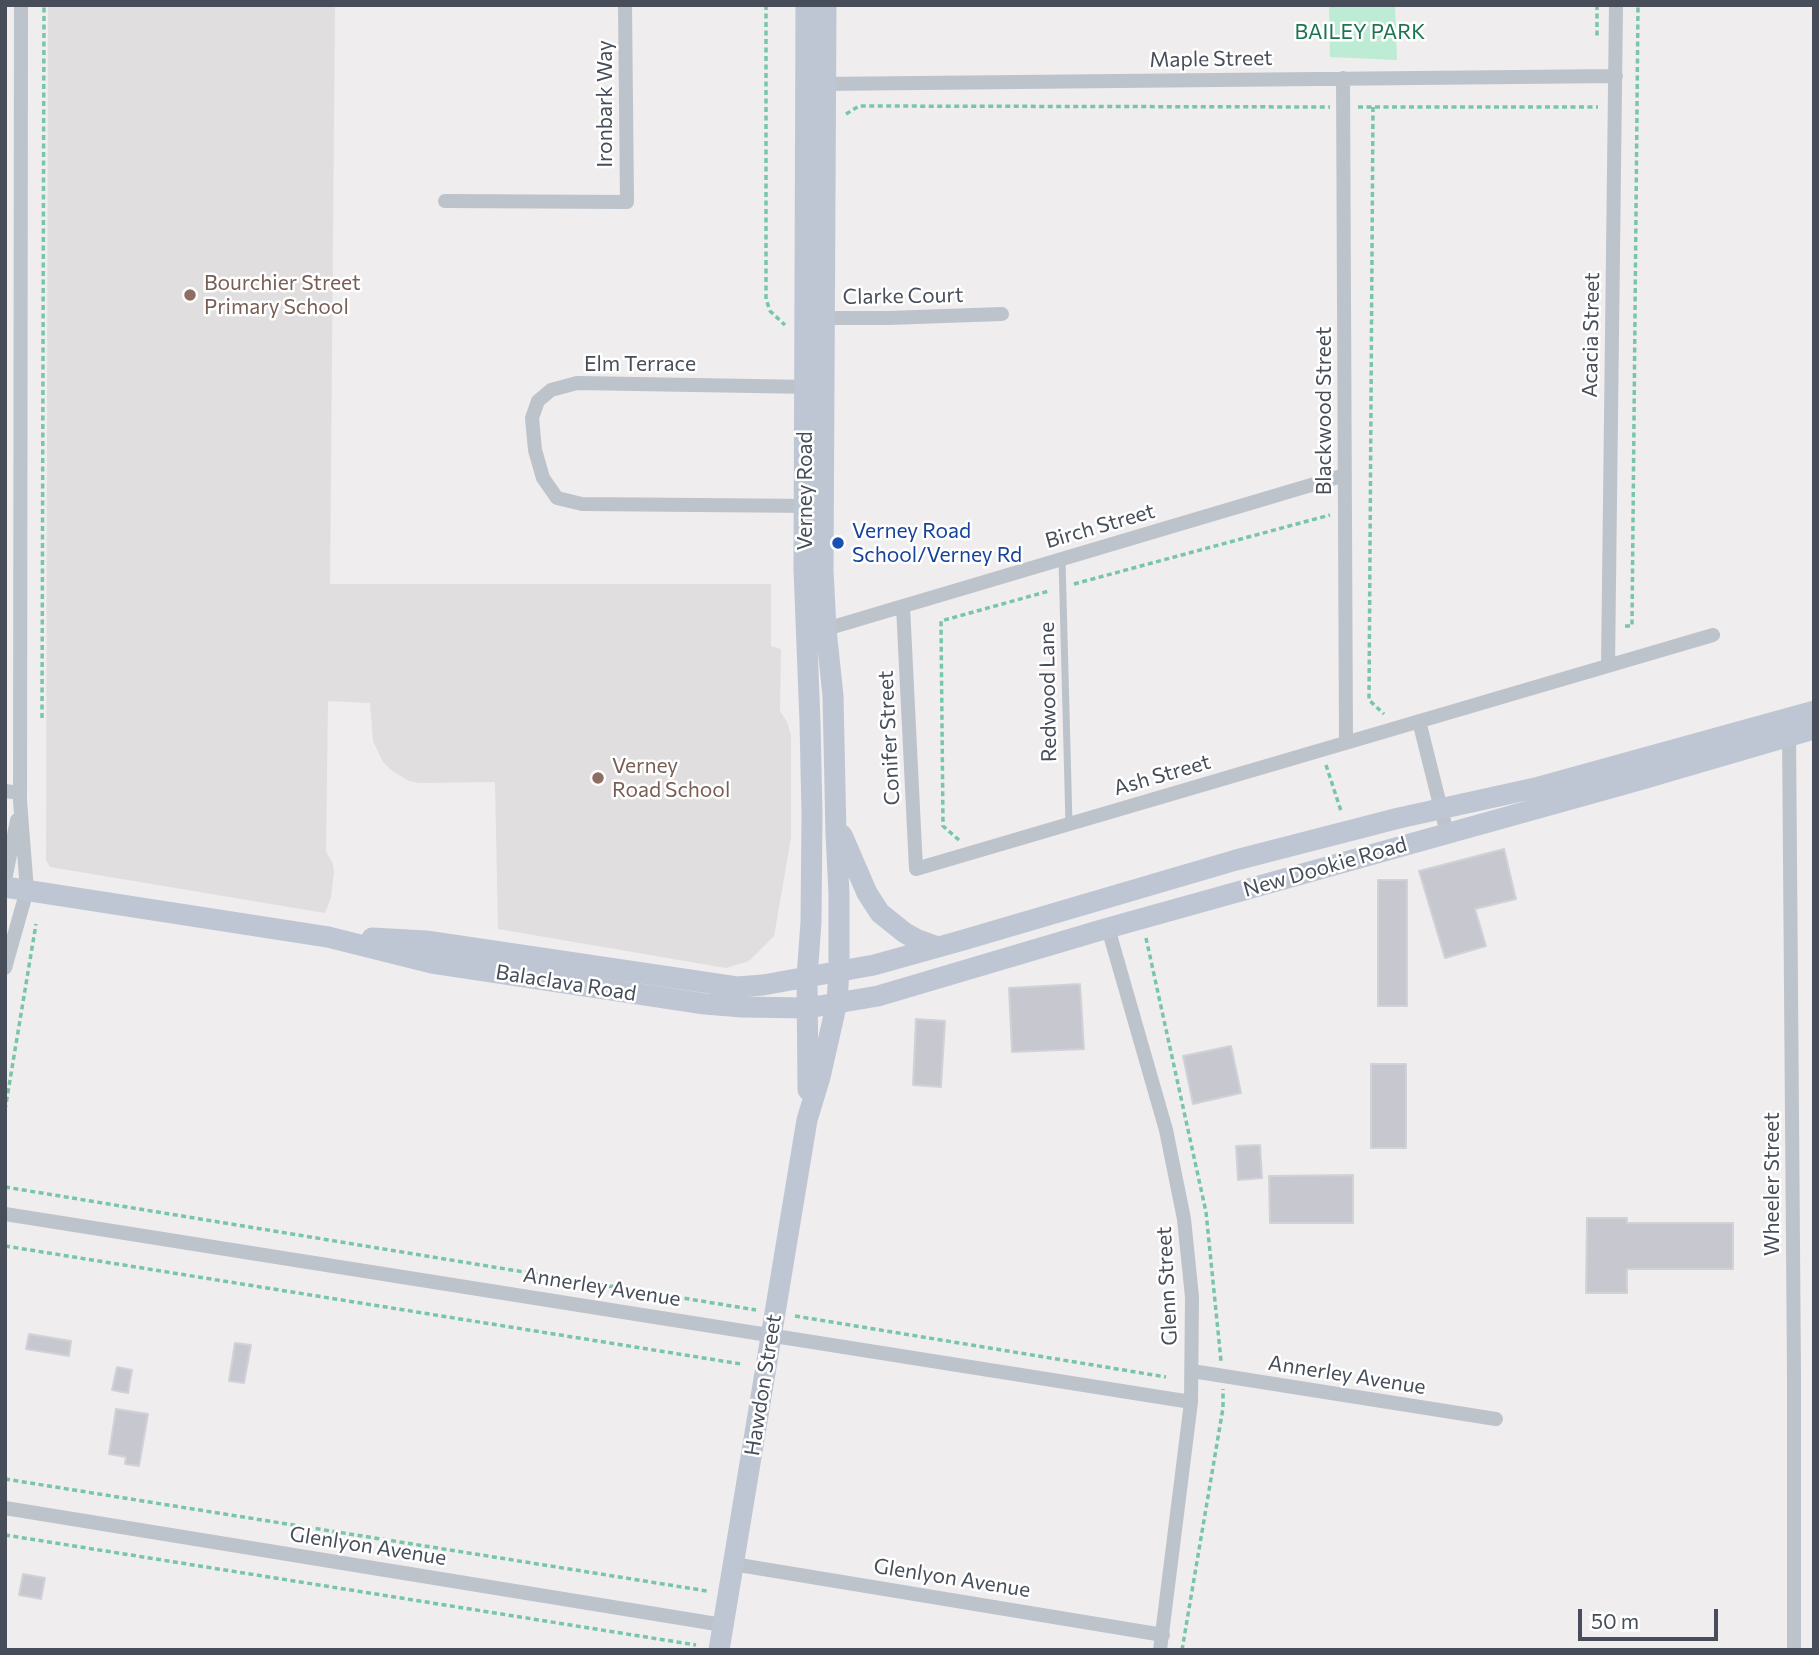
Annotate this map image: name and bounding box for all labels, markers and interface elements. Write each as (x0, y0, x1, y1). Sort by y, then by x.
park label: BAILEY PARK (1295, 19, 1425, 45)
street label: Ironbark Way (592, 40, 618, 168)
street label: Maple Street (1149, 45, 1273, 73)
place label: Bourchier Street Primary School (204, 270, 361, 320)
street label: Acacia Street (1577, 272, 1605, 398)
street label: Clarke Court (842, 282, 964, 310)
marker: Bourchier Street Primary School (182, 287, 198, 303)
street label: Blackwood Street (1311, 327, 1337, 495)
street label: Elm Terrace (584, 351, 696, 377)
street label: Verney Road (792, 431, 818, 551)
street label: Birch Street (1042, 498, 1158, 554)
place label: Verney Road School/Verney Rd (852, 518, 1022, 568)
marker: Verney Road School/Verney Rd (830, 535, 846, 551)
street label: Redwood Lane (1034, 622, 1062, 762)
street label: Conifer Street (873, 670, 905, 806)
street label: Ash Street (1111, 749, 1213, 801)
place label: Verney Road School (612, 753, 730, 803)
marker: Verney Road School (590, 770, 606, 786)
street label: New Dookie Road (1240, 832, 1410, 902)
street label: Balaclava Road (494, 959, 638, 1007)
street label: Wheeler Street (1759, 1112, 1785, 1256)
street label: Glenn Street (1151, 1226, 1183, 1346)
street label: Annerley Avenue (521, 1262, 683, 1312)
street label: Hawdon Street (739, 1312, 787, 1458)
street label: Annerley Avenue (1266, 1350, 1428, 1400)
street label: Glenlyon Avenue (288, 1521, 448, 1571)
street label: Glenlyon Avenue (872, 1553, 1032, 1603)
scale bar (1581, 1596, 1721, 1640)
text: 50 m (1591, 1608, 1639, 1633)

